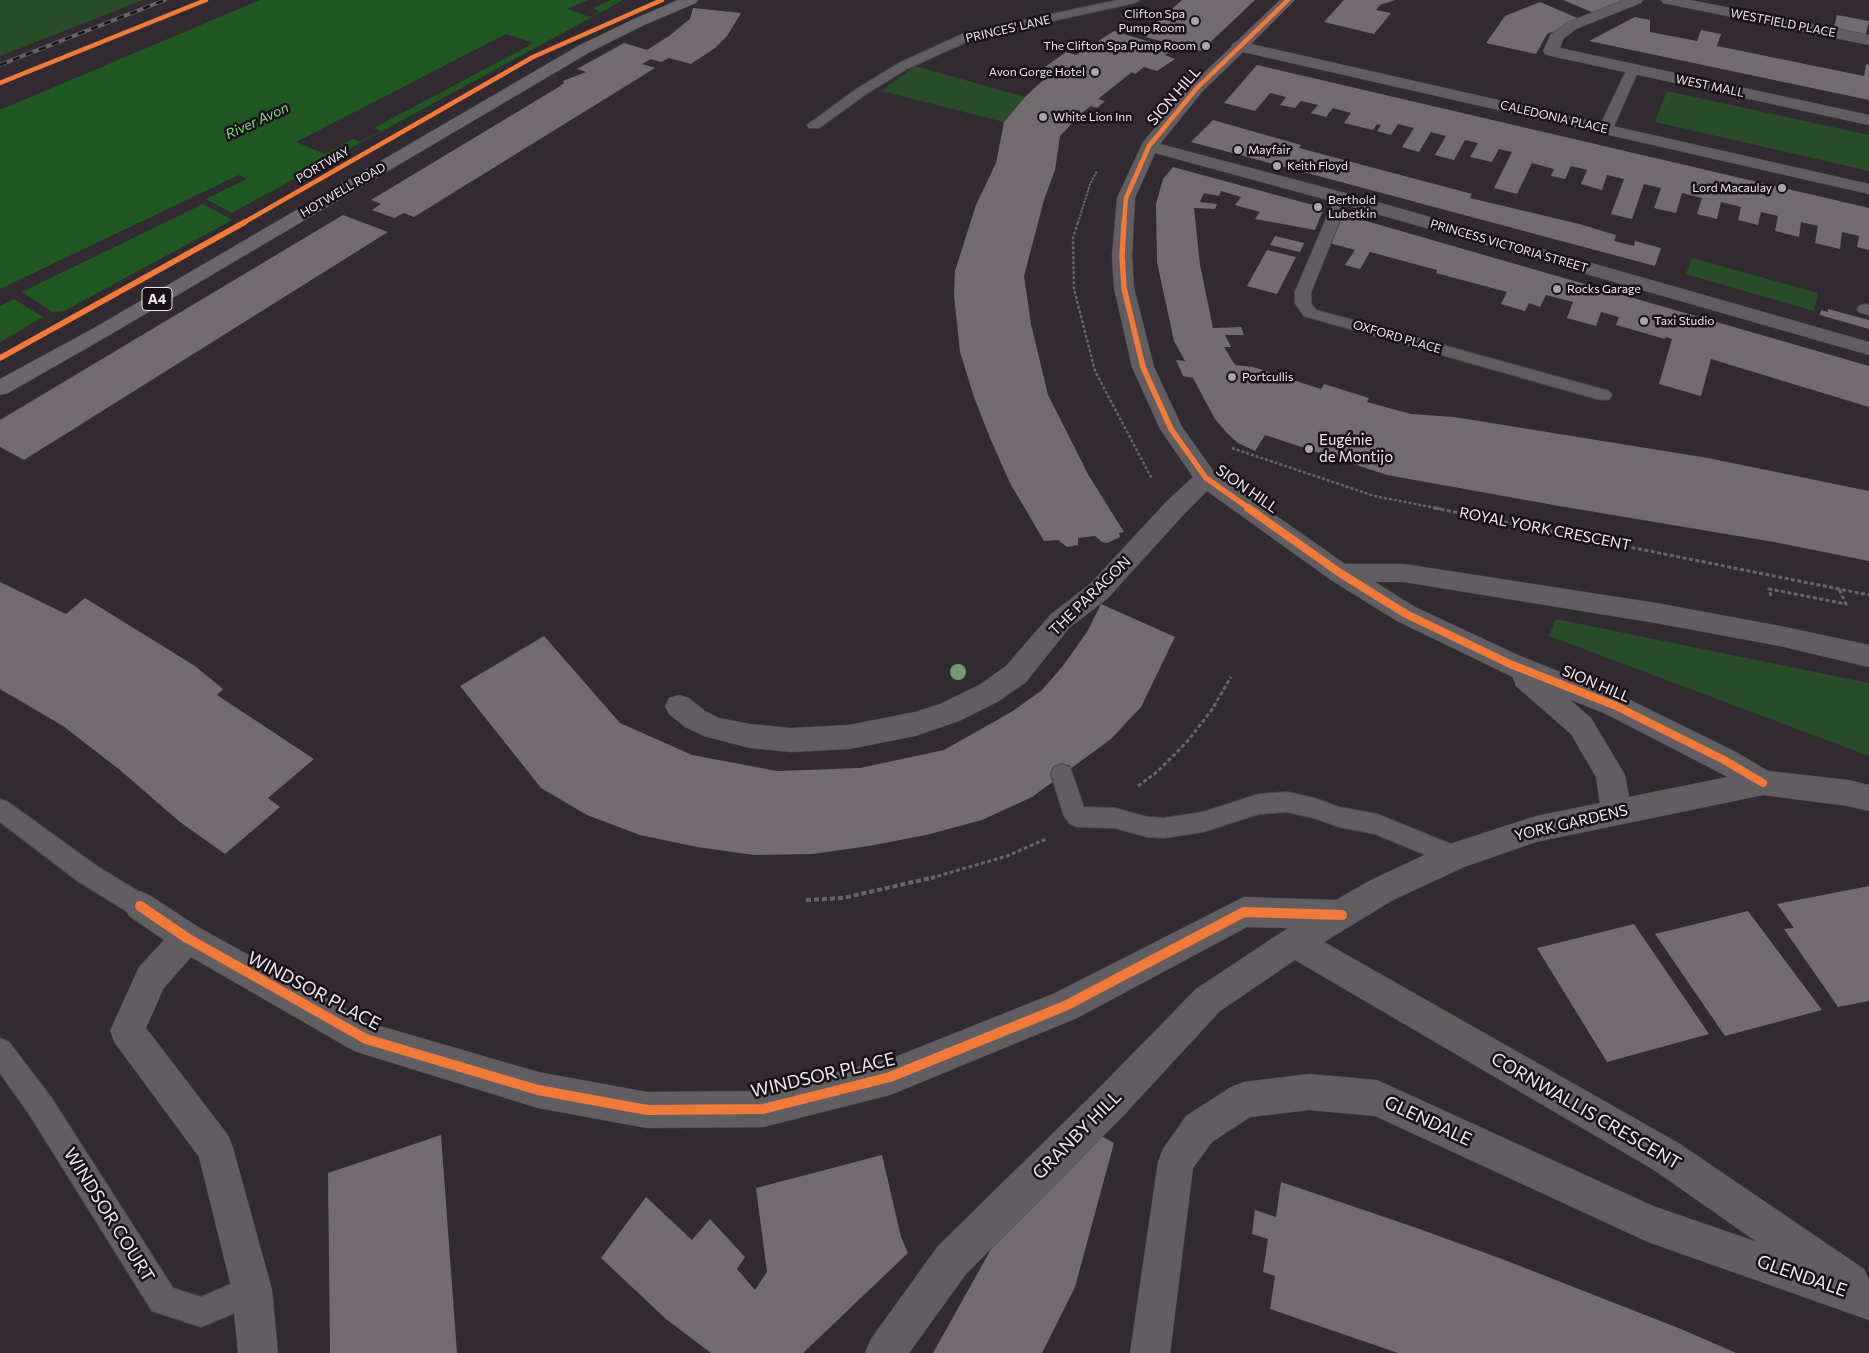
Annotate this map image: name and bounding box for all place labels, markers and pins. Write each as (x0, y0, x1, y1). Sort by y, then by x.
place label: Clifton Spa Pump Room (1118, 7, 1185, 35)
marker: Clifton Spa Pump Room (1189, 15, 1201, 27)
place label: The Clifton Spa Pump Room (1043, 39, 1196, 53)
marker: The Clifton Spa Pump Room (1200, 40, 1212, 52)
place label: Avon Gorge Hotel (989, 65, 1085, 79)
marker: Avon Gorge Hotel (1089, 66, 1101, 78)
place label: White Lion Inn (1053, 110, 1132, 124)
marker: White Lion Inn (1037, 111, 1049, 123)
place label: Mayfair (1248, 143, 1290, 157)
marker: Mayfair (1232, 144, 1244, 156)
place label: Keith Floyd (1287, 159, 1348, 173)
marker: Keith Floyd (1271, 160, 1283, 172)
place label: Lord Macaulay (1692, 181, 1772, 195)
marker: Lord Macaulay (1776, 182, 1788, 194)
place label: Berthold Lubetkin (1328, 193, 1376, 221)
marker: Berthold Lubetkin (1312, 201, 1324, 213)
place label: Rocks Garage (1567, 282, 1641, 296)
marker: Rocks Garage (1551, 283, 1563, 295)
place label: Taxi Studio (1654, 314, 1714, 328)
marker: Taxi Studio (1638, 315, 1650, 327)
place label: Portcullis (1242, 370, 1293, 384)
marker: Portcullis (1226, 371, 1238, 383)
place label: Eugénie de Montijo (1319, 431, 1393, 466)
marker: Eugénie de Montijo (1303, 443, 1315, 455)

